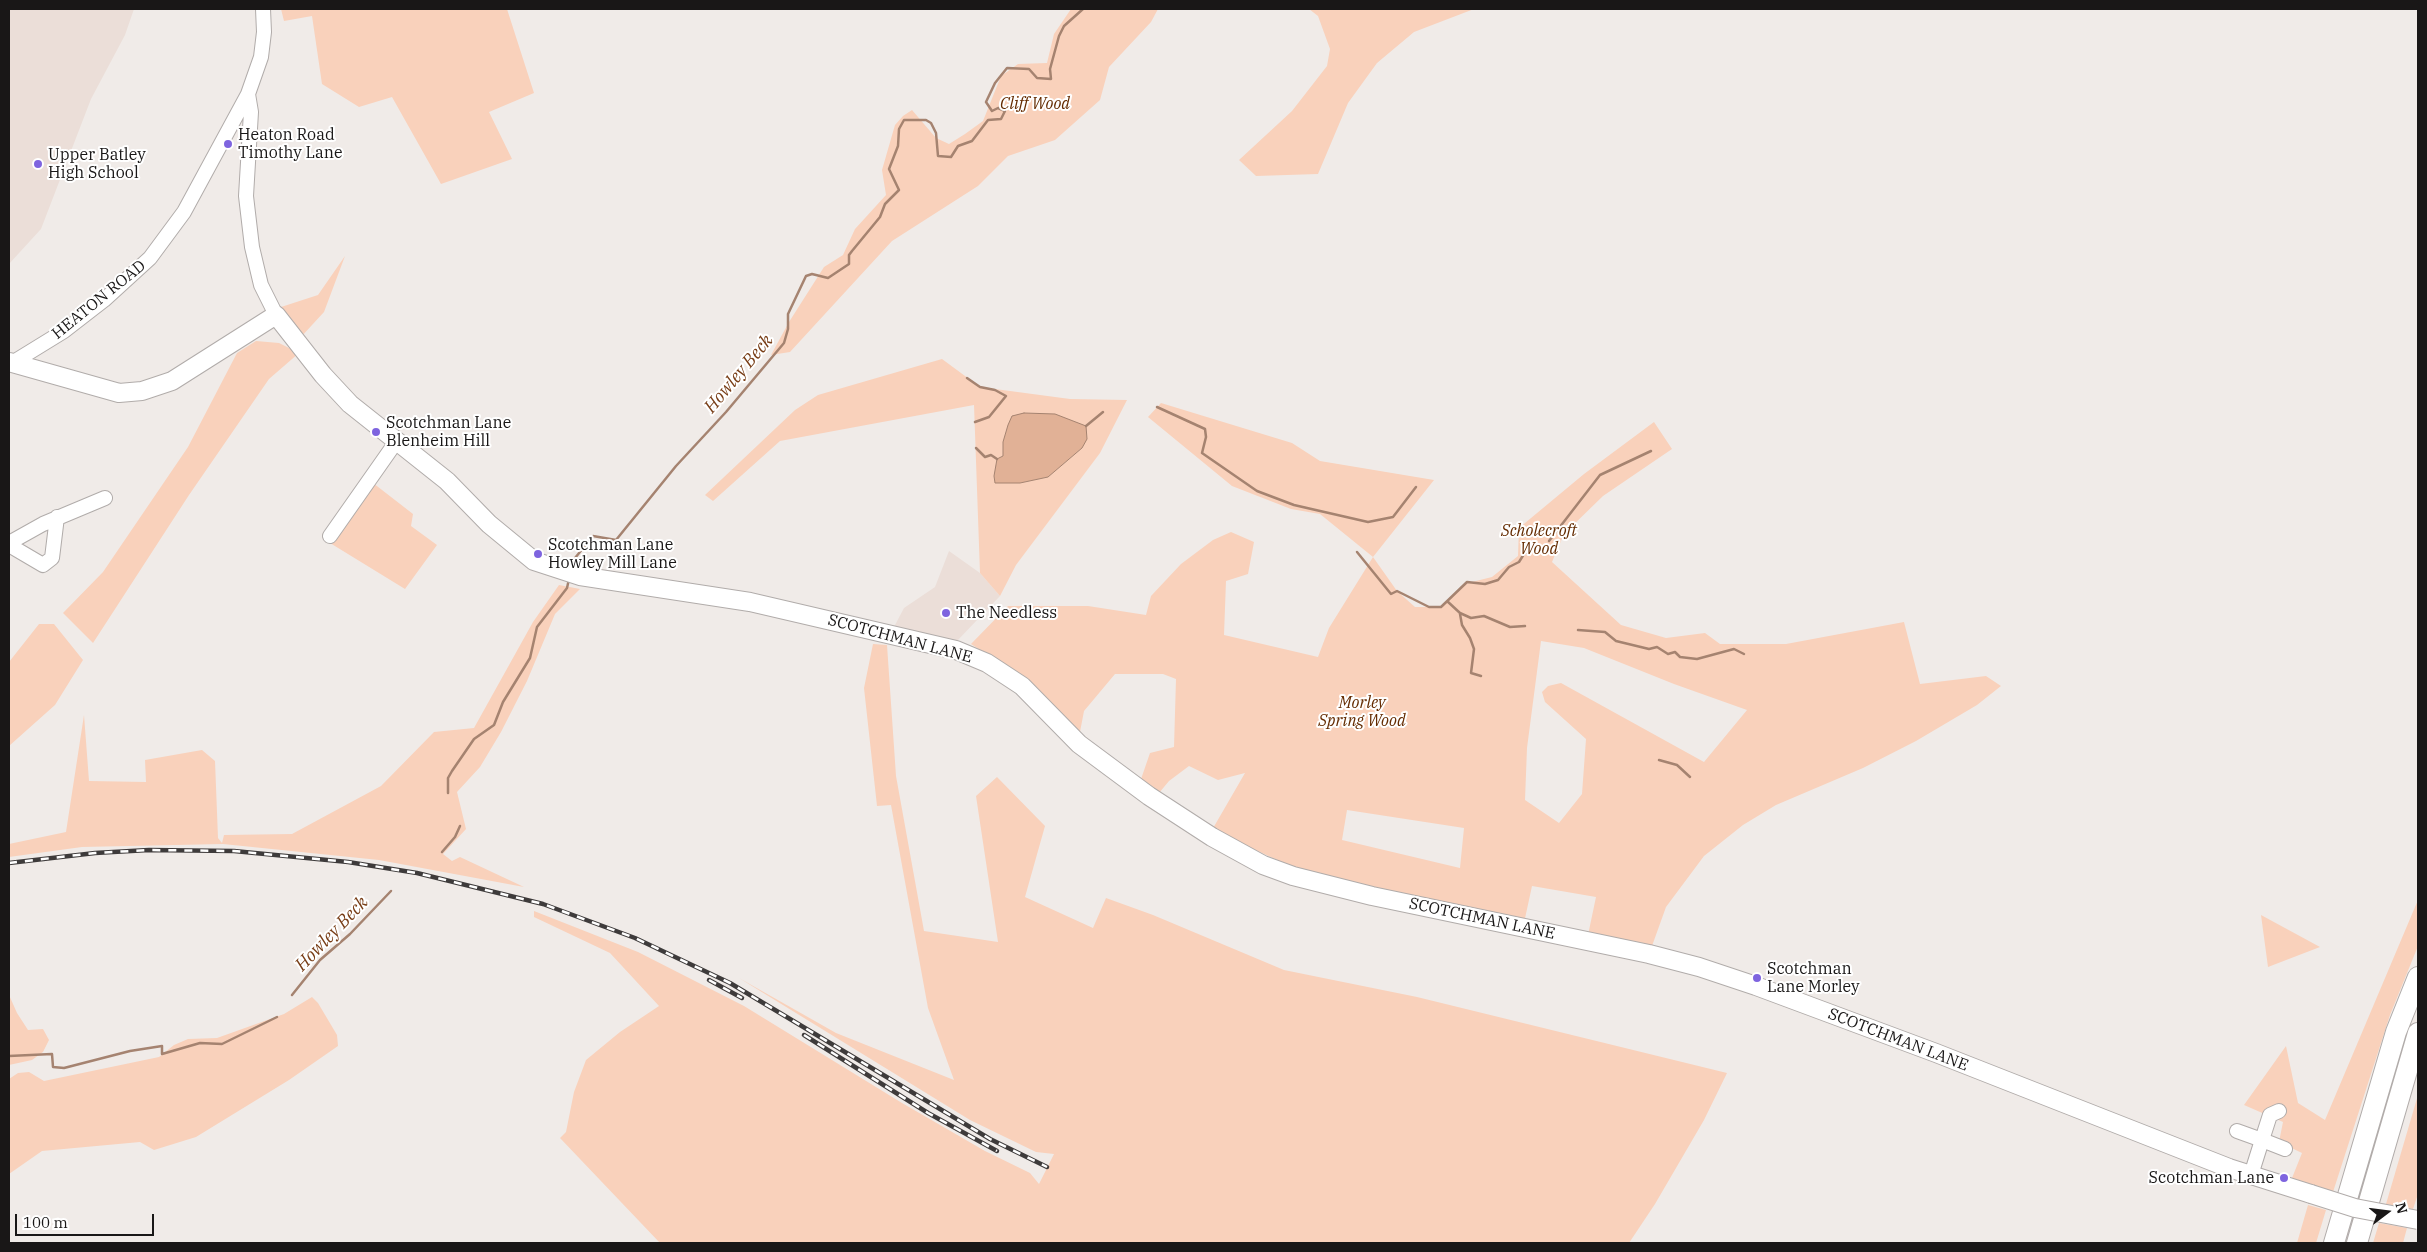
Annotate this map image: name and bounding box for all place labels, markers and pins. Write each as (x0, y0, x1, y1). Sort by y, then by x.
place label: Heaton Road Timothy Lane (238, 125, 342, 163)
marker: Heaton Road Timothy Lane (222, 138, 234, 150)
place label: Upper Batley High School (48, 145, 146, 183)
marker: Upper Batley High School (32, 158, 44, 170)
place label: Scotchman Lane Blenheim Hill (386, 413, 511, 451)
marker: Scotchman Lane Blenheim Hill (370, 426, 382, 438)
place label: Scotchman Lane Howley Mill Lane (548, 535, 677, 573)
marker: Scotchman Lane Howley Mill Lane (532, 548, 544, 560)
place label: The Needless (956, 603, 1057, 623)
marker: The Needless (940, 607, 952, 619)
place label: Scotchman Lane Morley (1767, 959, 1860, 997)
marker: Scotchman Lane Morley (1751, 972, 1763, 984)
place label: Scotchman Lane (2149, 1168, 2274, 1188)
marker: Scotchman Lane (2278, 1172, 2290, 1184)

